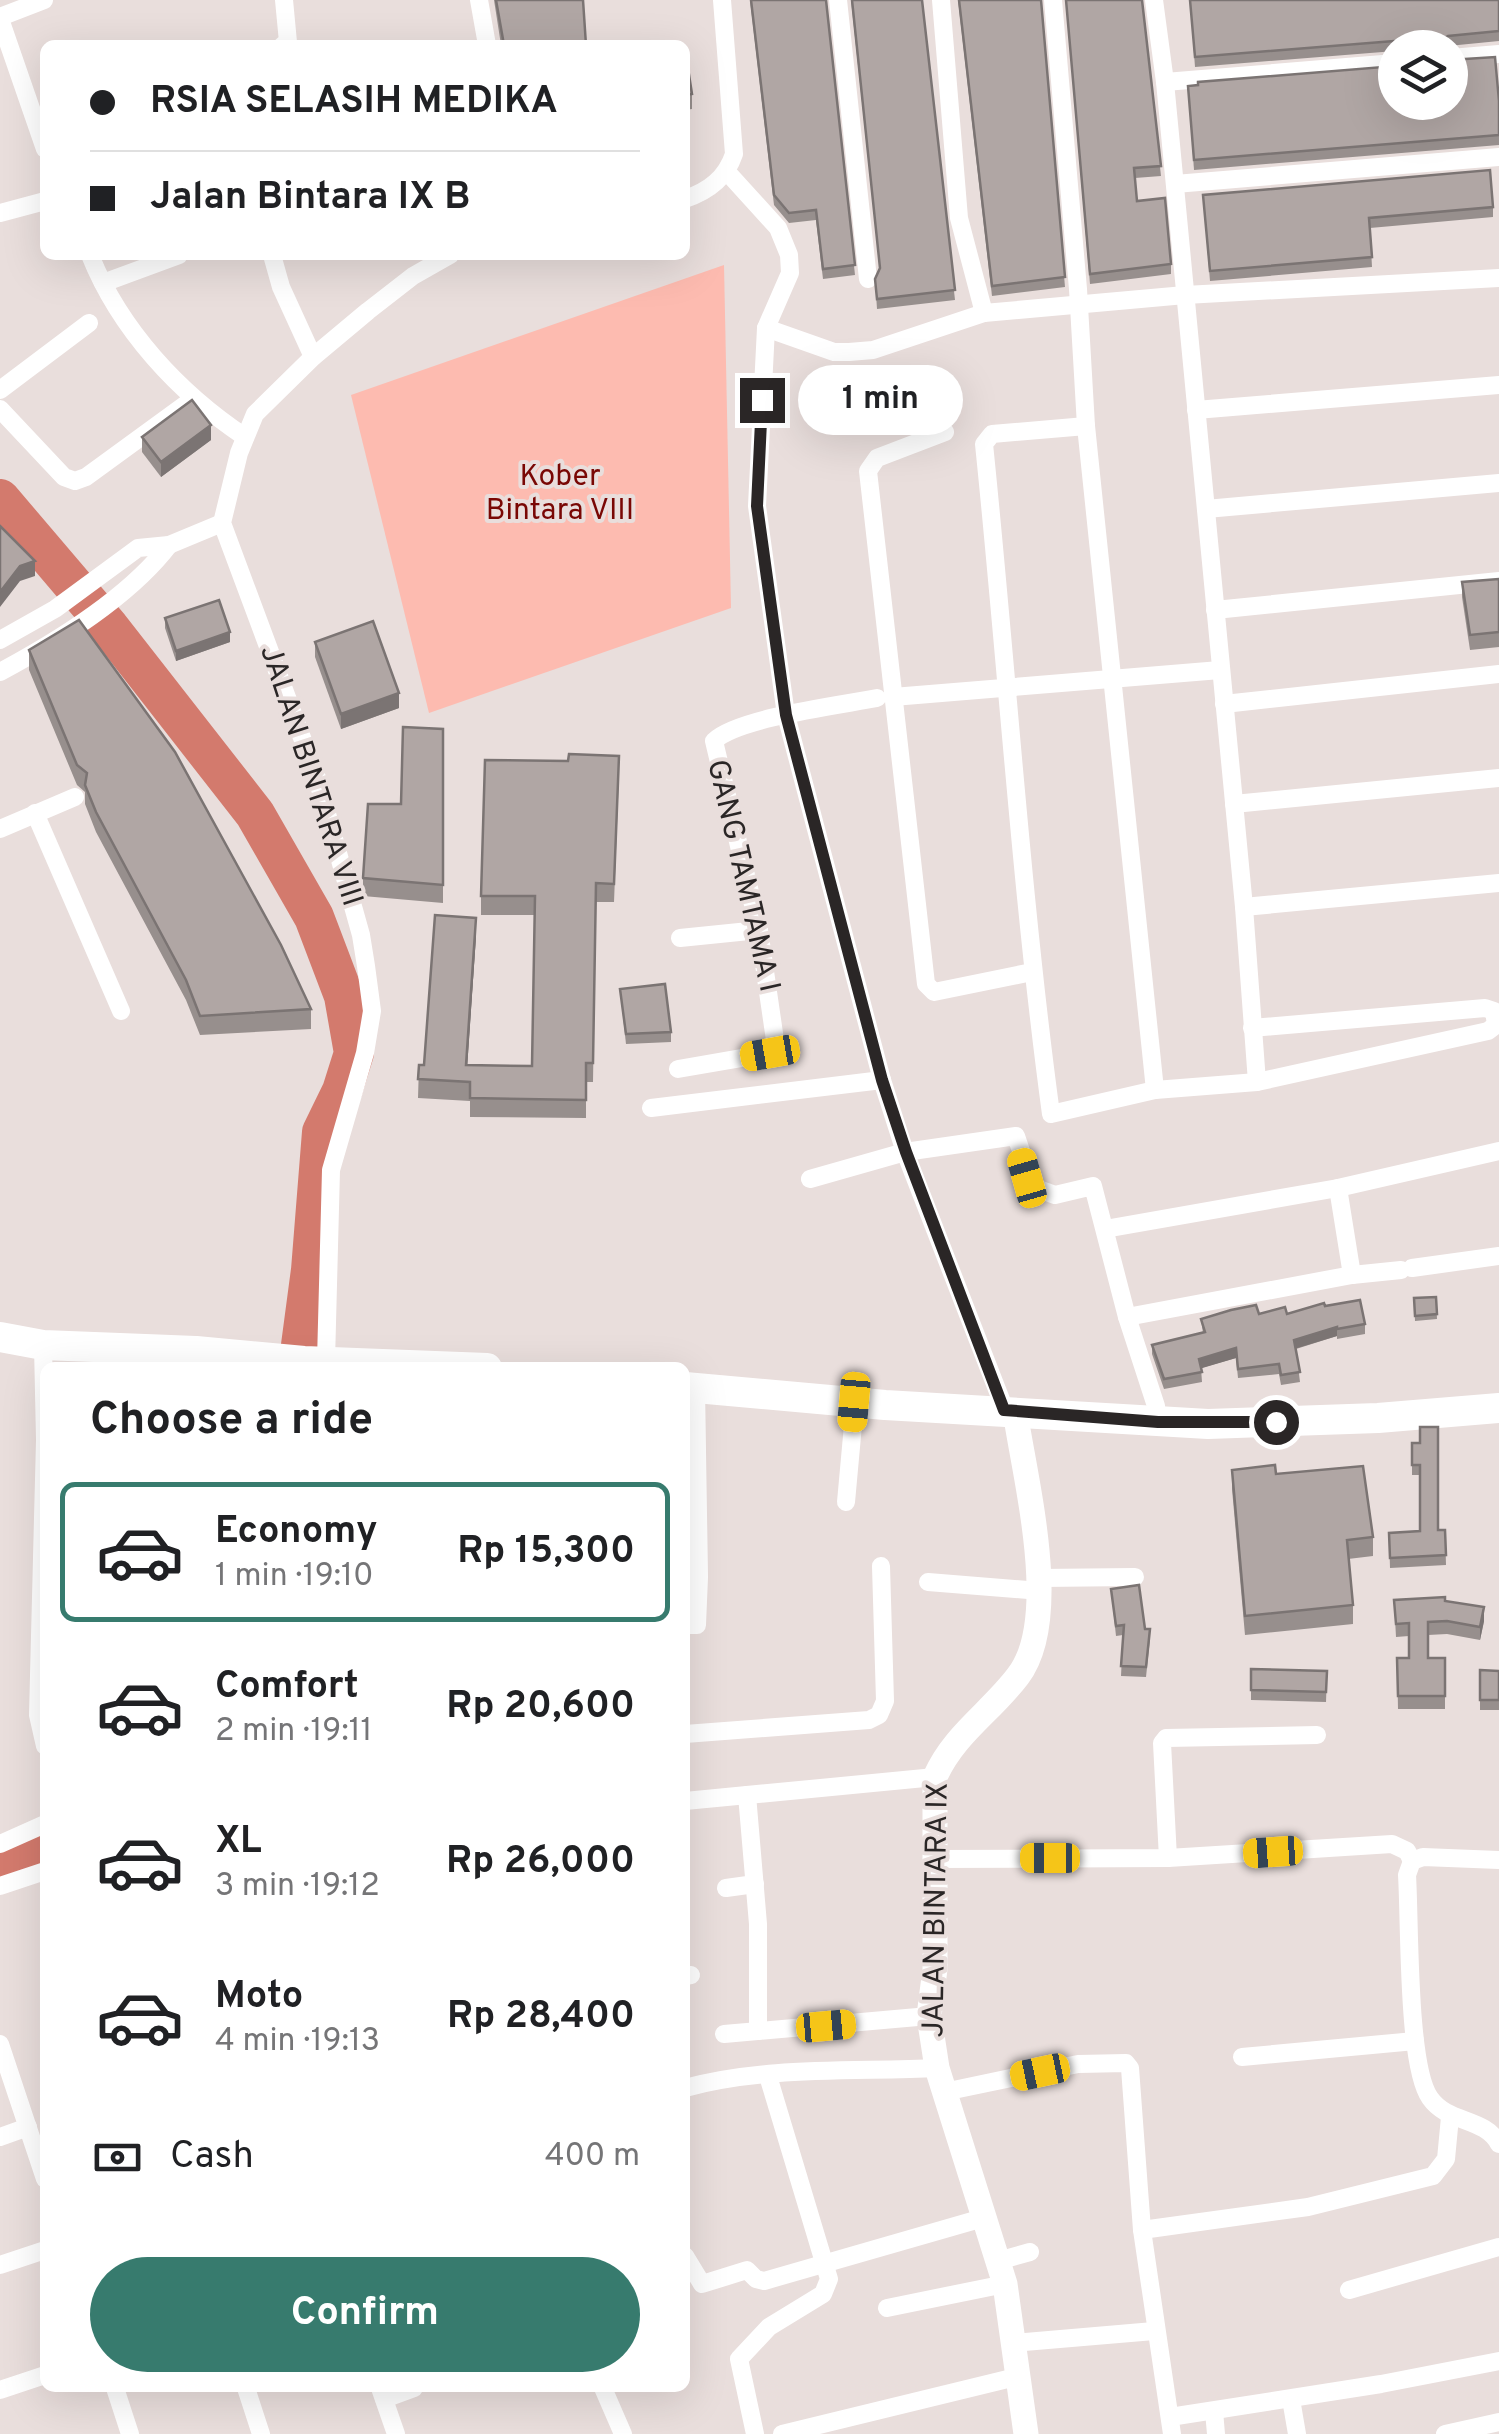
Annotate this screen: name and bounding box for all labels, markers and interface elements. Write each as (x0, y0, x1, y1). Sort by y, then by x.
map controls (1378, 30, 1468, 120)
button: layers (1378, 30, 1468, 120)
text: RSIA SELASIH MEDIKA (150, 78, 558, 127)
text: Jalan Bintara IX B (150, 174, 471, 223)
callout: 1 min (797, 365, 962, 435)
route end (740, 378, 785, 423)
text: 1 min (842, 380, 919, 420)
park label: Kober Bintara VIII (486, 459, 634, 530)
street label: JALAN BINTARA VIII (250, 641, 370, 911)
street label: GANG TAMTAMA I (697, 756, 787, 996)
car (738, 1033, 802, 1073)
car (1004, 1145, 1050, 1211)
car (836, 1371, 872, 1433)
text: Choose a ride (90, 1393, 373, 1450)
route start (1254, 1400, 1299, 1445)
icon: car (95, 1507, 185, 1597)
text: Economy (215, 1508, 377, 1557)
text: Rp 15,300 (457, 1528, 635, 1577)
text: 1 min · 19:10 (215, 1557, 373, 1597)
icon: car (95, 1662, 185, 1752)
text: Comfort (215, 1663, 359, 1712)
text: Rp 20,600 (446, 1683, 635, 1732)
text: 2 min · 19:11 (215, 1712, 373, 1752)
street label: JALAN BINTARA IX (916, 1782, 958, 2038)
icon: car (95, 1817, 185, 1907)
text: XL (215, 1818, 262, 1867)
car (1242, 1835, 1304, 1869)
text: Rp 26,000 (446, 1838, 635, 1887)
car (1020, 1843, 1080, 1873)
text: 3 min · 19:12 (215, 1867, 380, 1907)
icon: car (95, 1972, 185, 2062)
text: Moto (215, 1973, 303, 2022)
text: Rp 28,400 (447, 1993, 635, 2042)
car (795, 2008, 857, 2044)
text: 4 min · 19:13 (215, 2022, 380, 2062)
car (1008, 2051, 1072, 2093)
icon: cash (90, 2130, 145, 2185)
text: Cash (170, 2133, 254, 2182)
text: 400 m (545, 2137, 640, 2177)
button: Confirm (90, 2257, 640, 2372)

